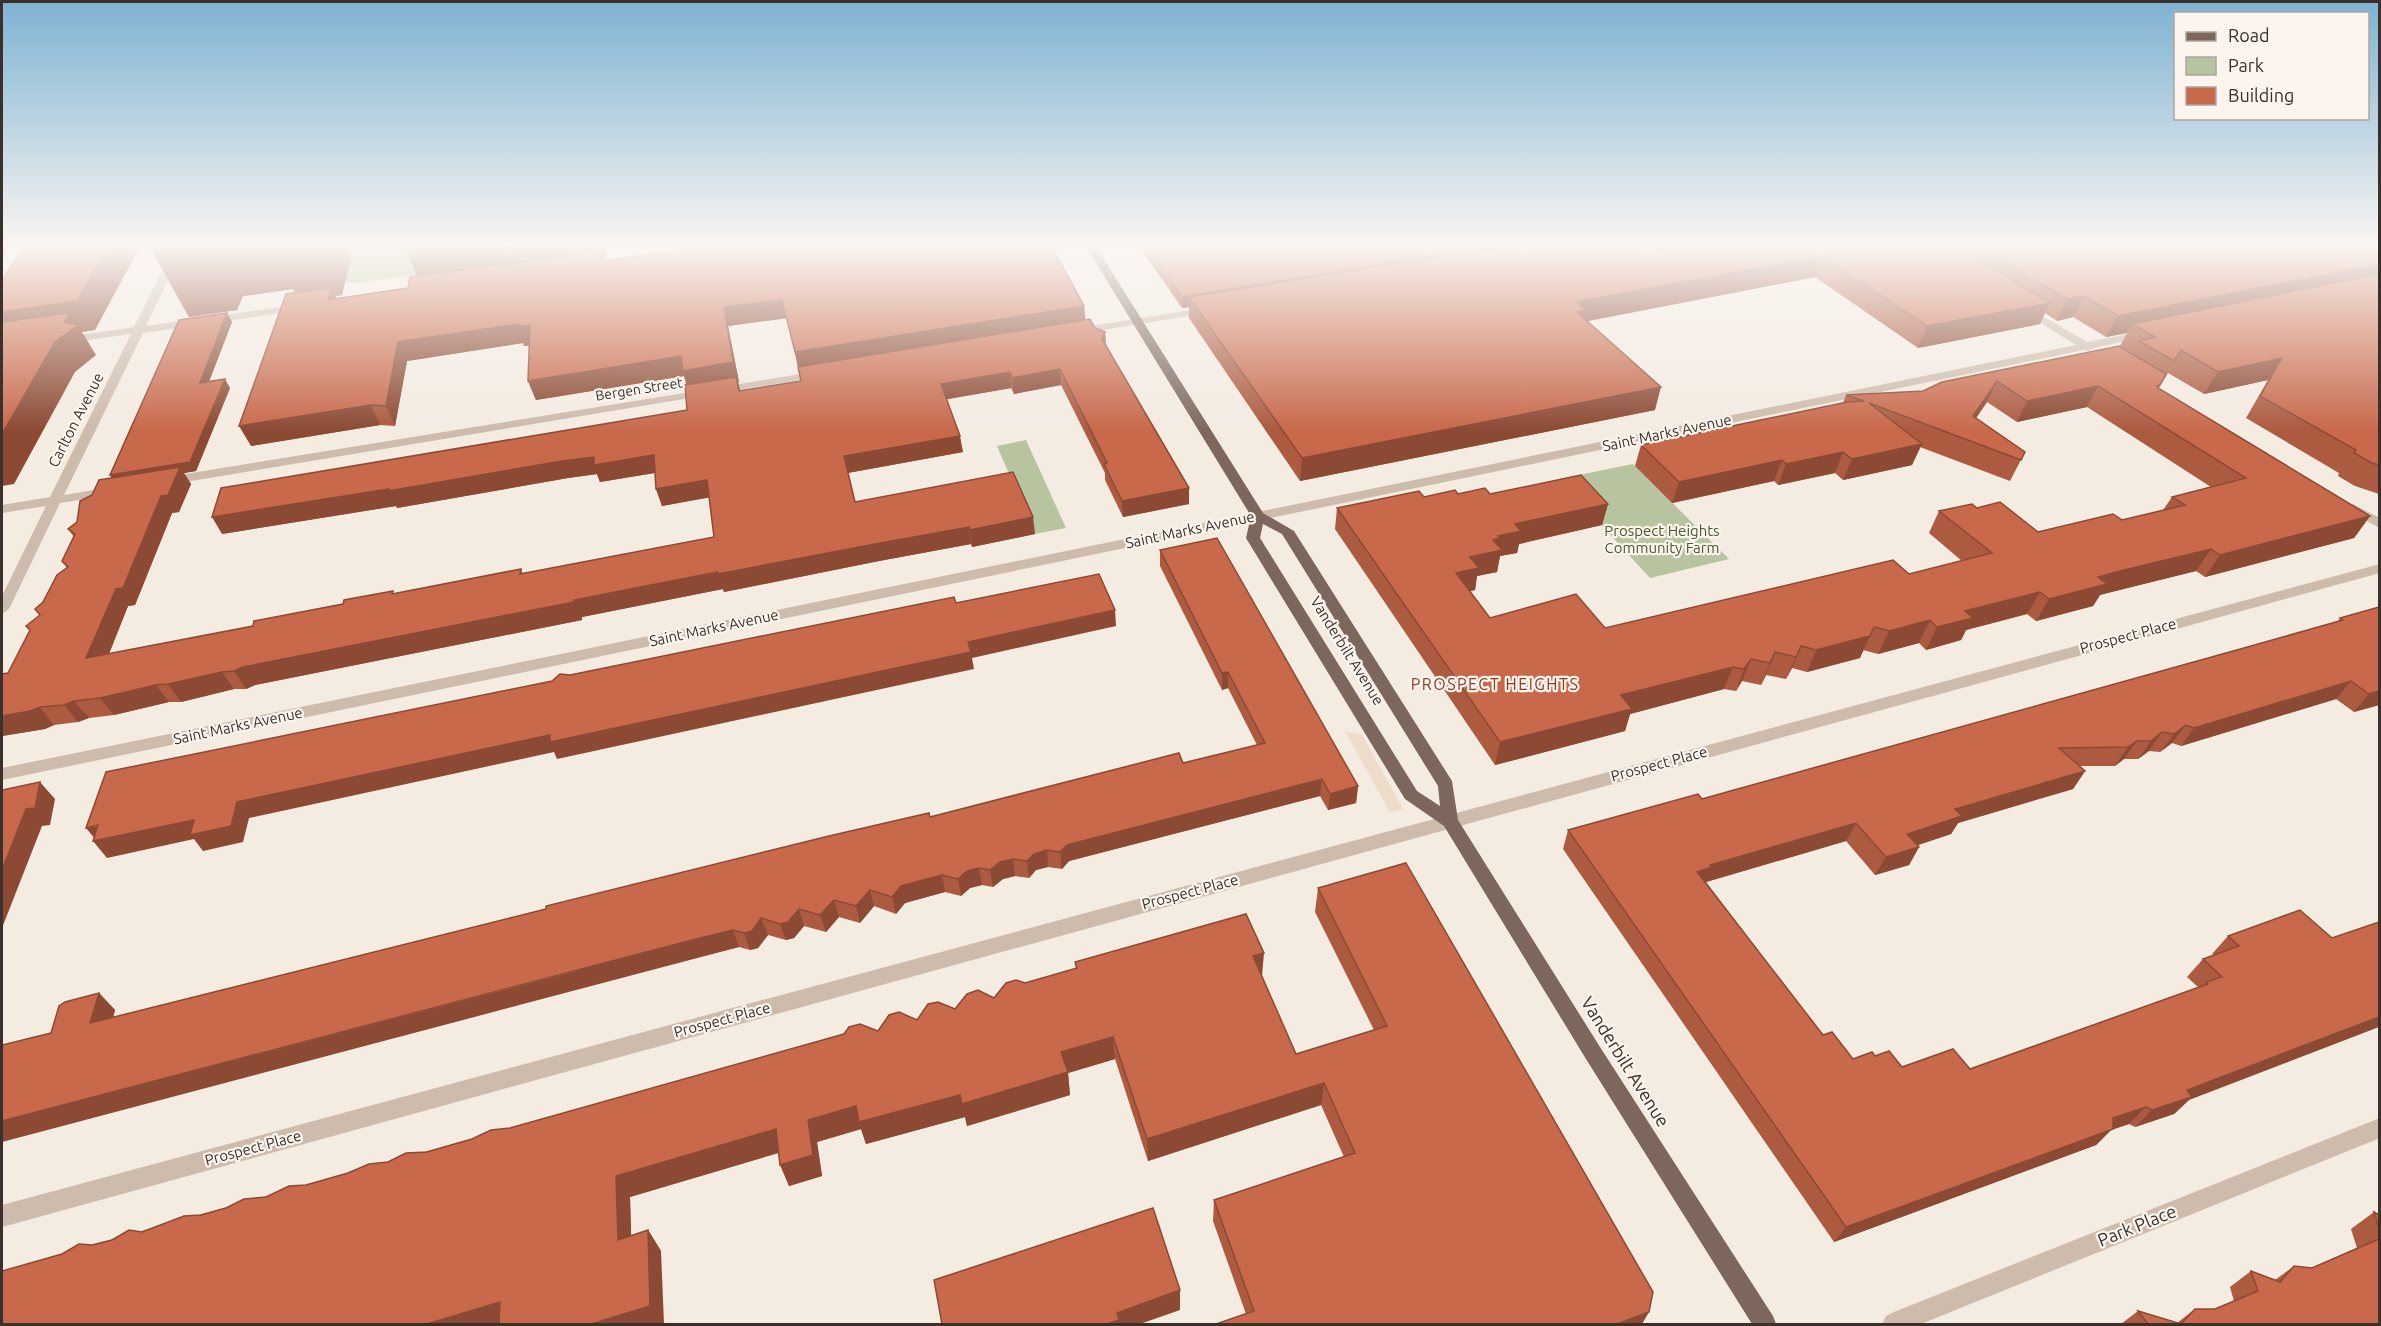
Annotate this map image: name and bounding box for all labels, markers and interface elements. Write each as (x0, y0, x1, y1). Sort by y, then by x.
legend (2174, 12, 2369, 120)
text: Road (2228, 25, 2270, 45)
text: Park (2228, 55, 2264, 75)
text: Building (2228, 85, 2294, 105)
street label: Carlton Avenue (44, 370, 107, 470)
street label: Bergen Street (594, 374, 684, 404)
street label: Saint Marks Avenue (1601, 411, 1733, 455)
street label: Saint Marks Avenue (1124, 508, 1256, 552)
park label: Prospect Heights Community Farm (1604, 522, 1720, 556)
street label: Vanderbilt Avenue (1307, 593, 1388, 708)
street label: Saint Marks Avenue (648, 606, 780, 650)
street label: Prospect Place (2078, 614, 2178, 657)
district label: PROSPECT HEIGHTS (1411, 675, 1579, 693)
street label: Saint Marks Avenue (172, 704, 304, 748)
street label: Prospect Place (1609, 742, 1709, 785)
street label: Prospect Place (1140, 870, 1240, 913)
street label: Vanderbilt Avenue (1578, 993, 1674, 1130)
street label: Prospect Place (672, 998, 772, 1041)
street label: Prospect Place (203, 1126, 303, 1169)
street label: Park Place (2094, 1200, 2179, 1250)

